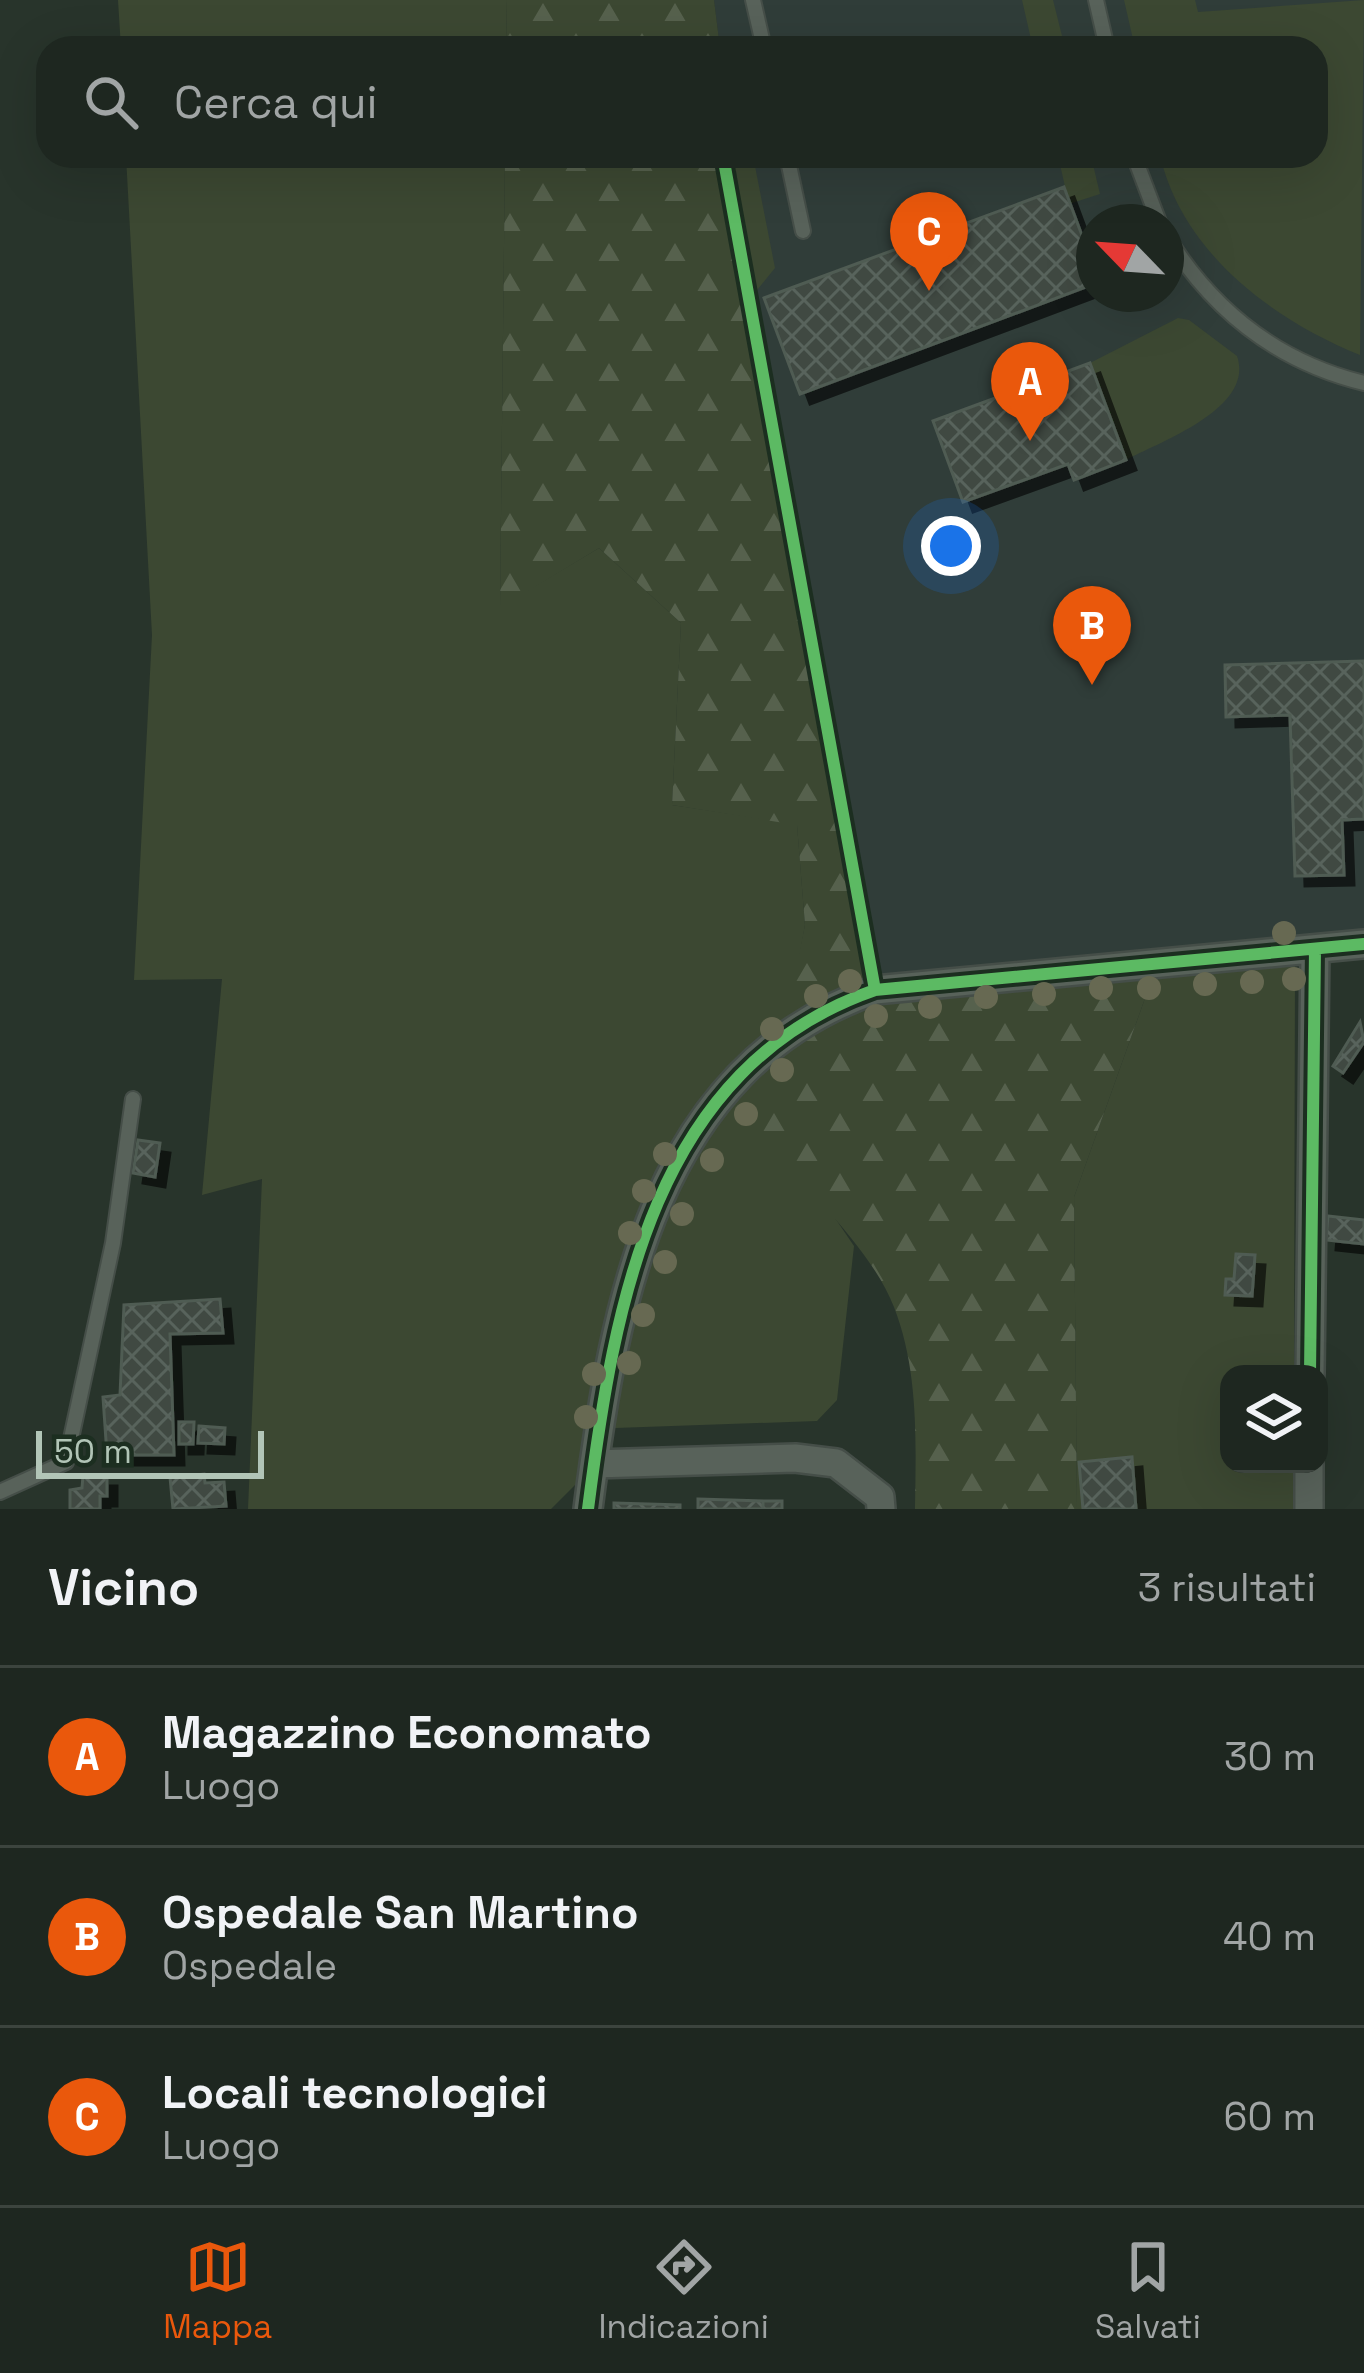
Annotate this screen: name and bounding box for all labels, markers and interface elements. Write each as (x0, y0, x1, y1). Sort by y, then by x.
search box (36, 36, 1328, 168)
icon: search (78, 69, 144, 135)
text: Cerca qui (174, 74, 378, 131)
pin: C (890, 192, 968, 291)
north arrow (1076, 204, 1184, 312)
pin: A (991, 342, 1069, 441)
your location (921, 516, 981, 576)
pin: B (1053, 586, 1131, 685)
map controls (1220, 1365, 1328, 1473)
button: layers (1220, 1365, 1328, 1473)
scale bar (36, 1425, 264, 1478)
text: 50 m (54, 1431, 132, 1473)
text: Vicino (48, 1555, 199, 1620)
text: 3 risultati (1138, 1563, 1316, 1612)
text: Magazzino Economato (162, 1704, 651, 1761)
text: A (75, 1732, 99, 1781)
text: 30 m (1224, 1732, 1316, 1781)
text: Luogo (162, 1761, 280, 1810)
text: Ospedale San Martino (162, 1884, 638, 1941)
text: B (74, 1912, 100, 1961)
text: 40 m (1223, 1912, 1316, 1961)
text: Ospedale (162, 1941, 337, 1990)
text: Locali tecnologici (162, 2064, 548, 2121)
text: C (74, 2092, 100, 2141)
text: 60 m (1224, 2092, 1316, 2141)
text: Luogo (162, 2121, 280, 2170)
tab: Mappa (163, 2234, 272, 2348)
tab: Indicazioni (598, 2234, 769, 2348)
tab: Salvati (1095, 2234, 1201, 2348)

